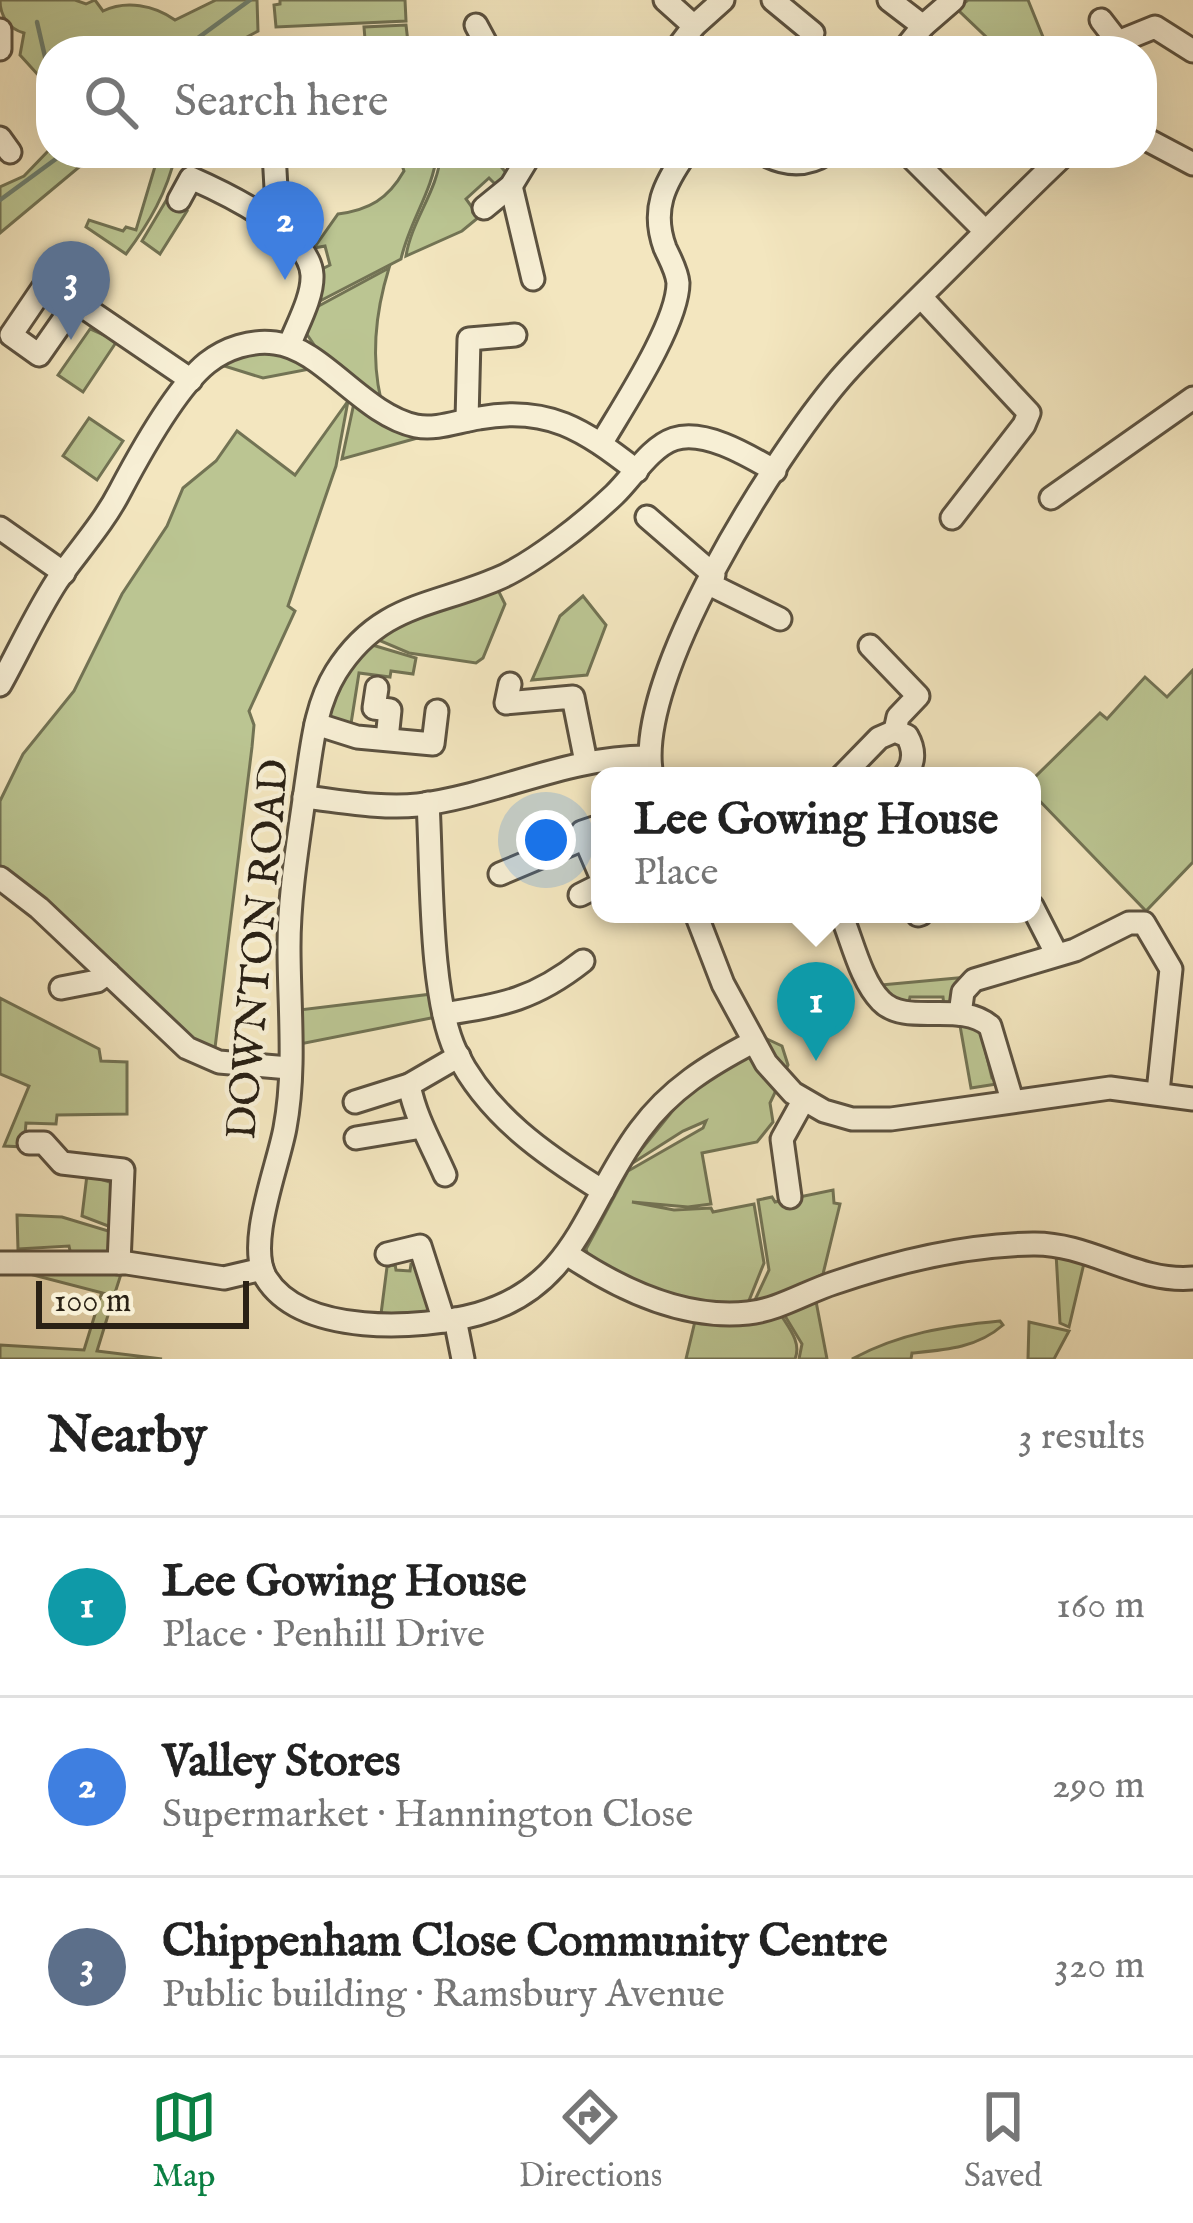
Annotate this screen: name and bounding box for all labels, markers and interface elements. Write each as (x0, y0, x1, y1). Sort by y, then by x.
search box (36, 36, 1157, 168)
icon: search (78, 69, 144, 135)
text: Search here (174, 74, 388, 131)
pin: 2 (246, 181, 324, 280)
pin: 3 (32, 241, 110, 340)
street label: DOWNTON ROAD (216, 757, 303, 1142)
popup (591, 767, 1041, 923)
text: Lee Gowing House (634, 792, 998, 849)
your location (516, 810, 576, 870)
text: Place (634, 849, 718, 898)
pin: 1 (777, 962, 855, 1061)
scale bar (36, 1275, 249, 1328)
text: 100 m (54, 1281, 131, 1323)
text: Nearby (48, 1405, 207, 1470)
text: 3 results (1018, 1413, 1145, 1462)
text: Lee Gowing House (162, 1554, 527, 1611)
text: 1 (80, 1582, 94, 1631)
text: 160 m (1056, 1582, 1145, 1631)
text: Place · Penhill Drive (162, 1611, 485, 1660)
text: Valley Stores (162, 1734, 401, 1791)
text: 2 (78, 1762, 96, 1811)
text: 290 m (1052, 1762, 1145, 1811)
text: Supermarket · Hannington Close (162, 1791, 693, 1840)
text: Chippenham Close Community Centre (162, 1914, 888, 1971)
text: 3 (80, 1942, 94, 1991)
text: 320 m (1054, 1942, 1145, 1991)
text: Public building · Ramsbury Avenue (162, 1971, 725, 2020)
tab: Map (151, 2084, 217, 2198)
tab: Directions (519, 2084, 662, 2198)
tab: Saved (964, 2084, 1042, 2198)

